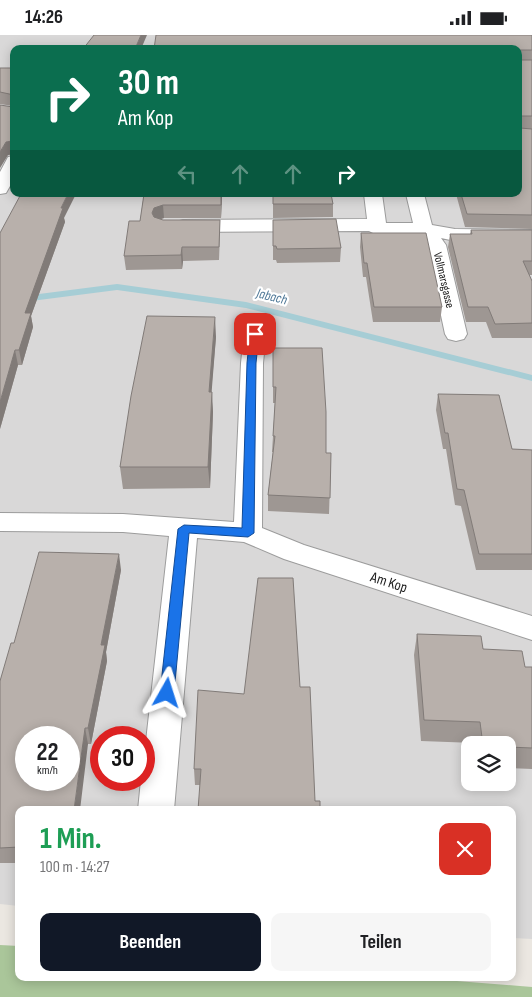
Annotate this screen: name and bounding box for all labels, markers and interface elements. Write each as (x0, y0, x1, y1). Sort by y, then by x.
text: 14:26 (25, 6, 63, 29)
text: 30 m (118, 62, 179, 105)
icon: right (35, 65, 100, 130)
text: Am Kop (118, 105, 173, 132)
icon: left (173, 160, 201, 188)
icon: ahead (226, 160, 254, 188)
icon: ahead (279, 160, 307, 188)
icon: right (332, 160, 360, 188)
street label: Vollmarsgasse (430, 251, 457, 310)
water label: Jabach (254, 284, 289, 309)
pin (234, 313, 276, 355)
icon: arrive (241, 320, 269, 348)
street label: Am Kop (367, 567, 410, 597)
position arrow (140, 666, 192, 718)
speed limit sign: 30 (90, 726, 155, 791)
map controls (461, 736, 516, 791)
button: layers (461, 736, 516, 791)
text: 22 (37, 737, 58, 768)
text: km/h (37, 763, 58, 778)
text: 1 Min. (40, 821, 102, 857)
button: close (439, 823, 491, 875)
text: 100 m · 14:27 (40, 858, 109, 877)
button: Beenden (40, 913, 261, 971)
button: Teilen (271, 913, 491, 971)

